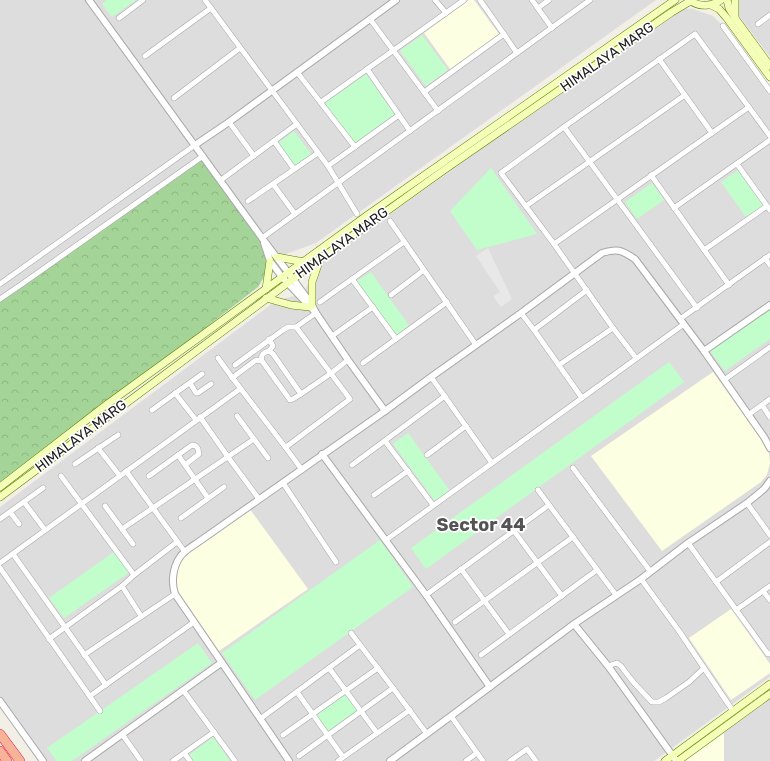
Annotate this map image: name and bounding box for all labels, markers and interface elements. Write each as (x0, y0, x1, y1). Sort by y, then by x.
street label: HIMALAYA MARG (557, 18, 657, 96)
street label: HIMALAYA MARG (292, 204, 392, 282)
street label: HIMALAYA MARG (32, 396, 130, 476)
district label: Sector 44 (437, 514, 525, 536)

